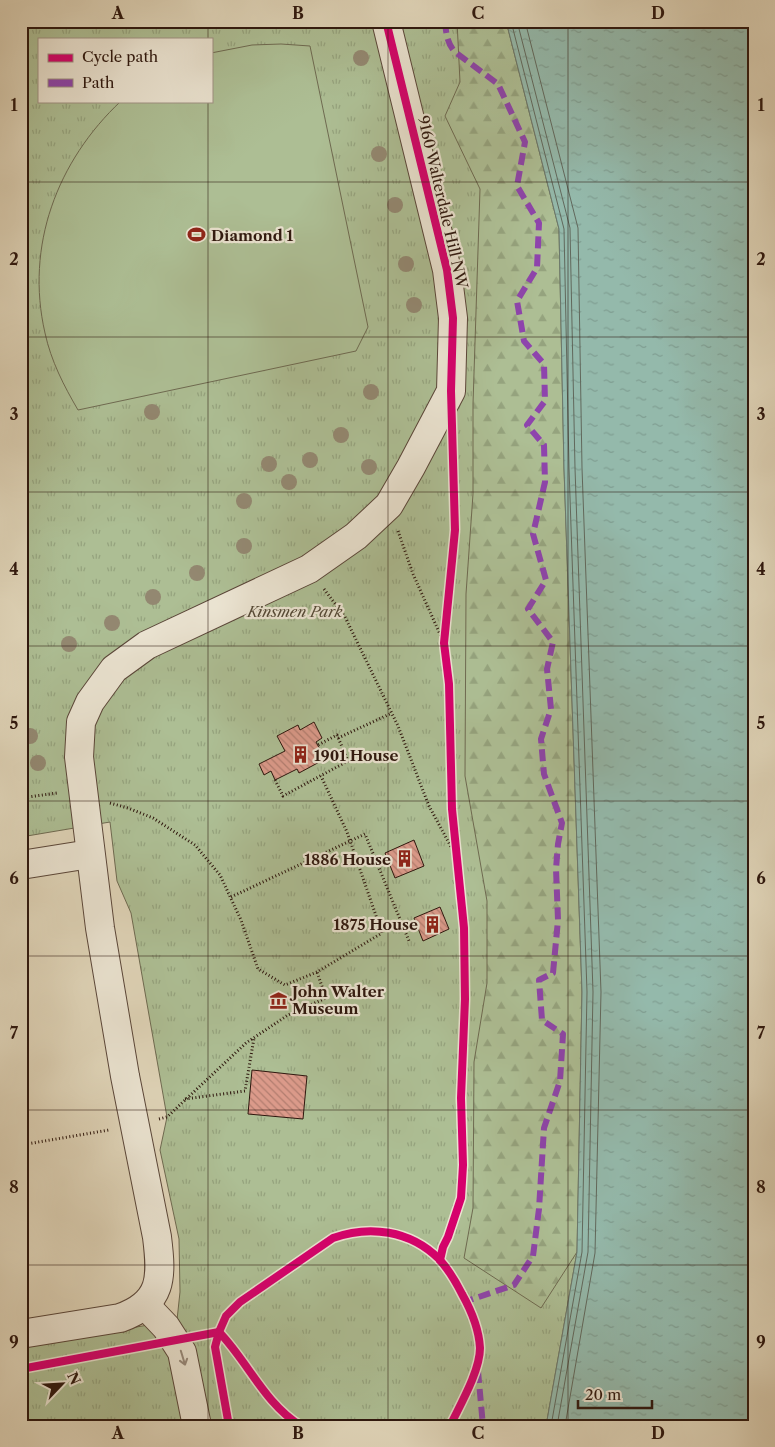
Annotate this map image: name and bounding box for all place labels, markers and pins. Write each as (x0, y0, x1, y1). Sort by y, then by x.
sports icon: Diamond 1 (187, 225, 207, 245)
place label: Diamond 1 (211, 226, 294, 245)
building icon: 1901 House (290, 745, 310, 765)
place label: 1901 House (314, 746, 399, 765)
building icon: 1886 House (395, 849, 415, 869)
place label: 1886 House (304, 850, 391, 869)
building icon: 1875 House (422, 914, 442, 934)
place label: 1875 House (334, 915, 418, 934)
place label: John Walter Museum (289, 982, 385, 1018)
museum icon: John Walter Museum (268, 990, 288, 1010)

